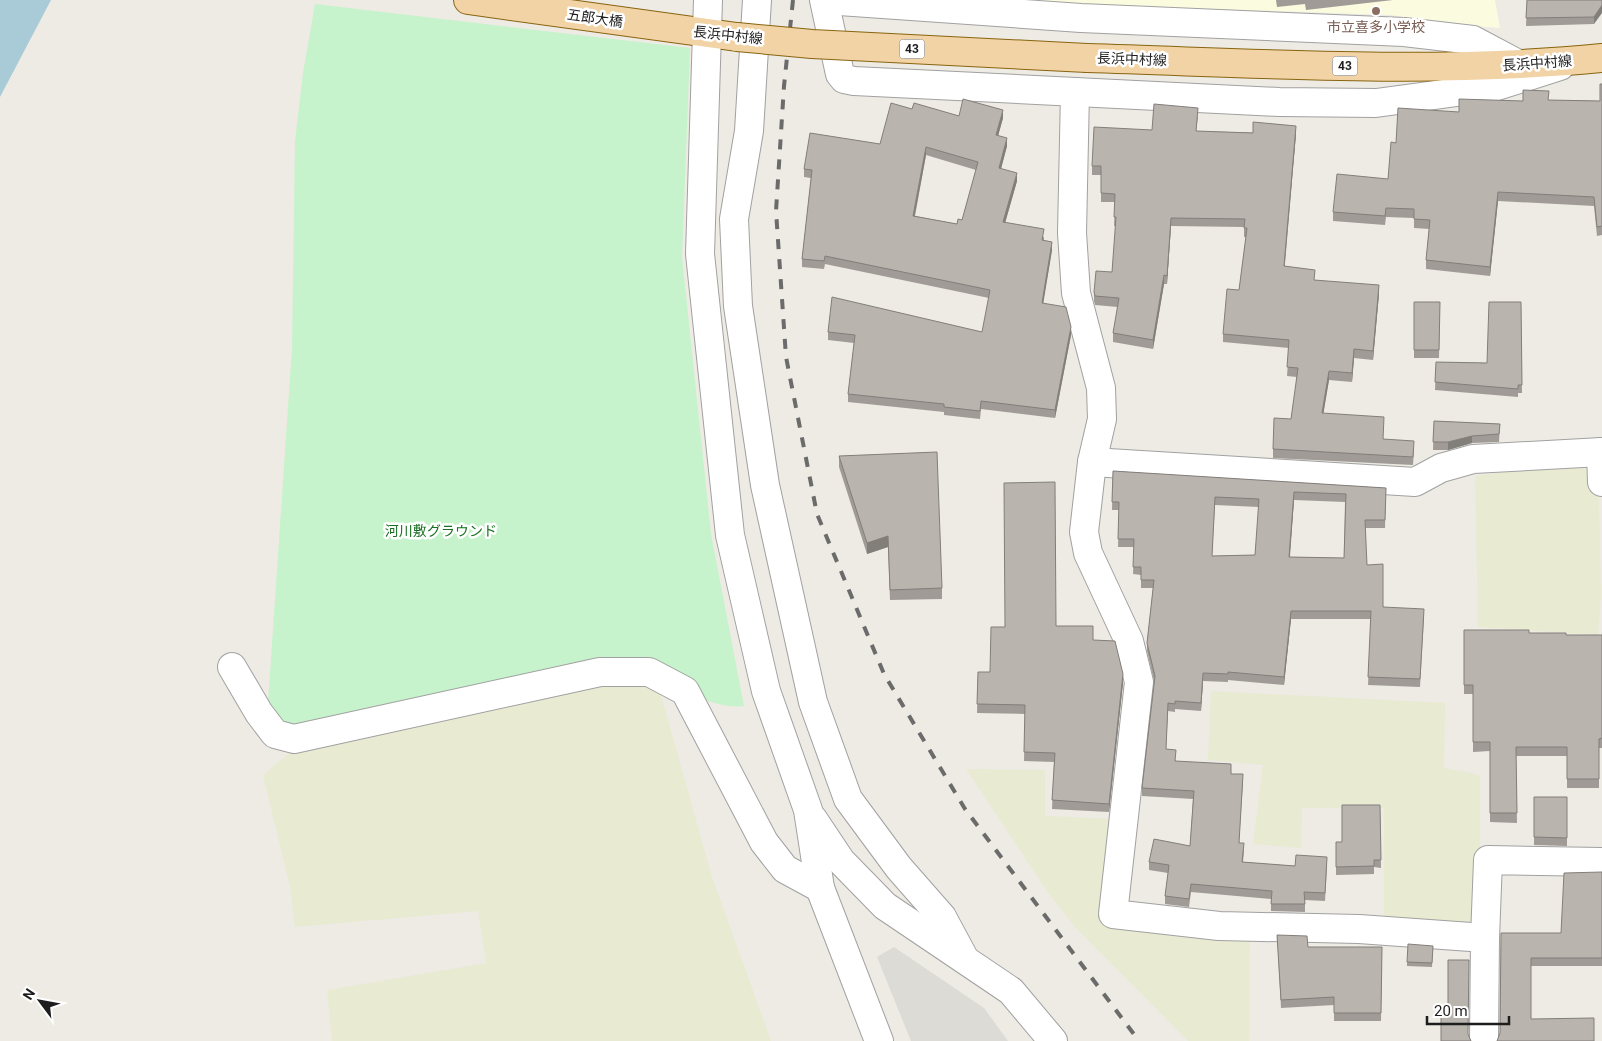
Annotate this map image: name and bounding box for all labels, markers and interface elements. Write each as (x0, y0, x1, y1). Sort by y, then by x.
marker: 市立喜多小学校 (1370, 5, 1382, 17)
street label: 五郎大橋 (566, 6, 624, 30)
place label: 市立喜多小学校 (1327, 19, 1425, 35)
street label: 長浜中村線 (692, 23, 764, 47)
road number: 43 (900, 40, 924, 59)
street label: 長浜中村線 (1097, 50, 1167, 68)
street label: 長浜中村線 (1502, 53, 1572, 73)
road number: 43 (1332, 56, 1358, 76)
park label: 河川敷グラウンド (385, 523, 497, 539)
north arrow (15, 976, 65, 1026)
text: N (20, 986, 38, 1003)
scale bar (1427, 994, 1510, 1026)
text: 20 m (1434, 1002, 1468, 1020)

